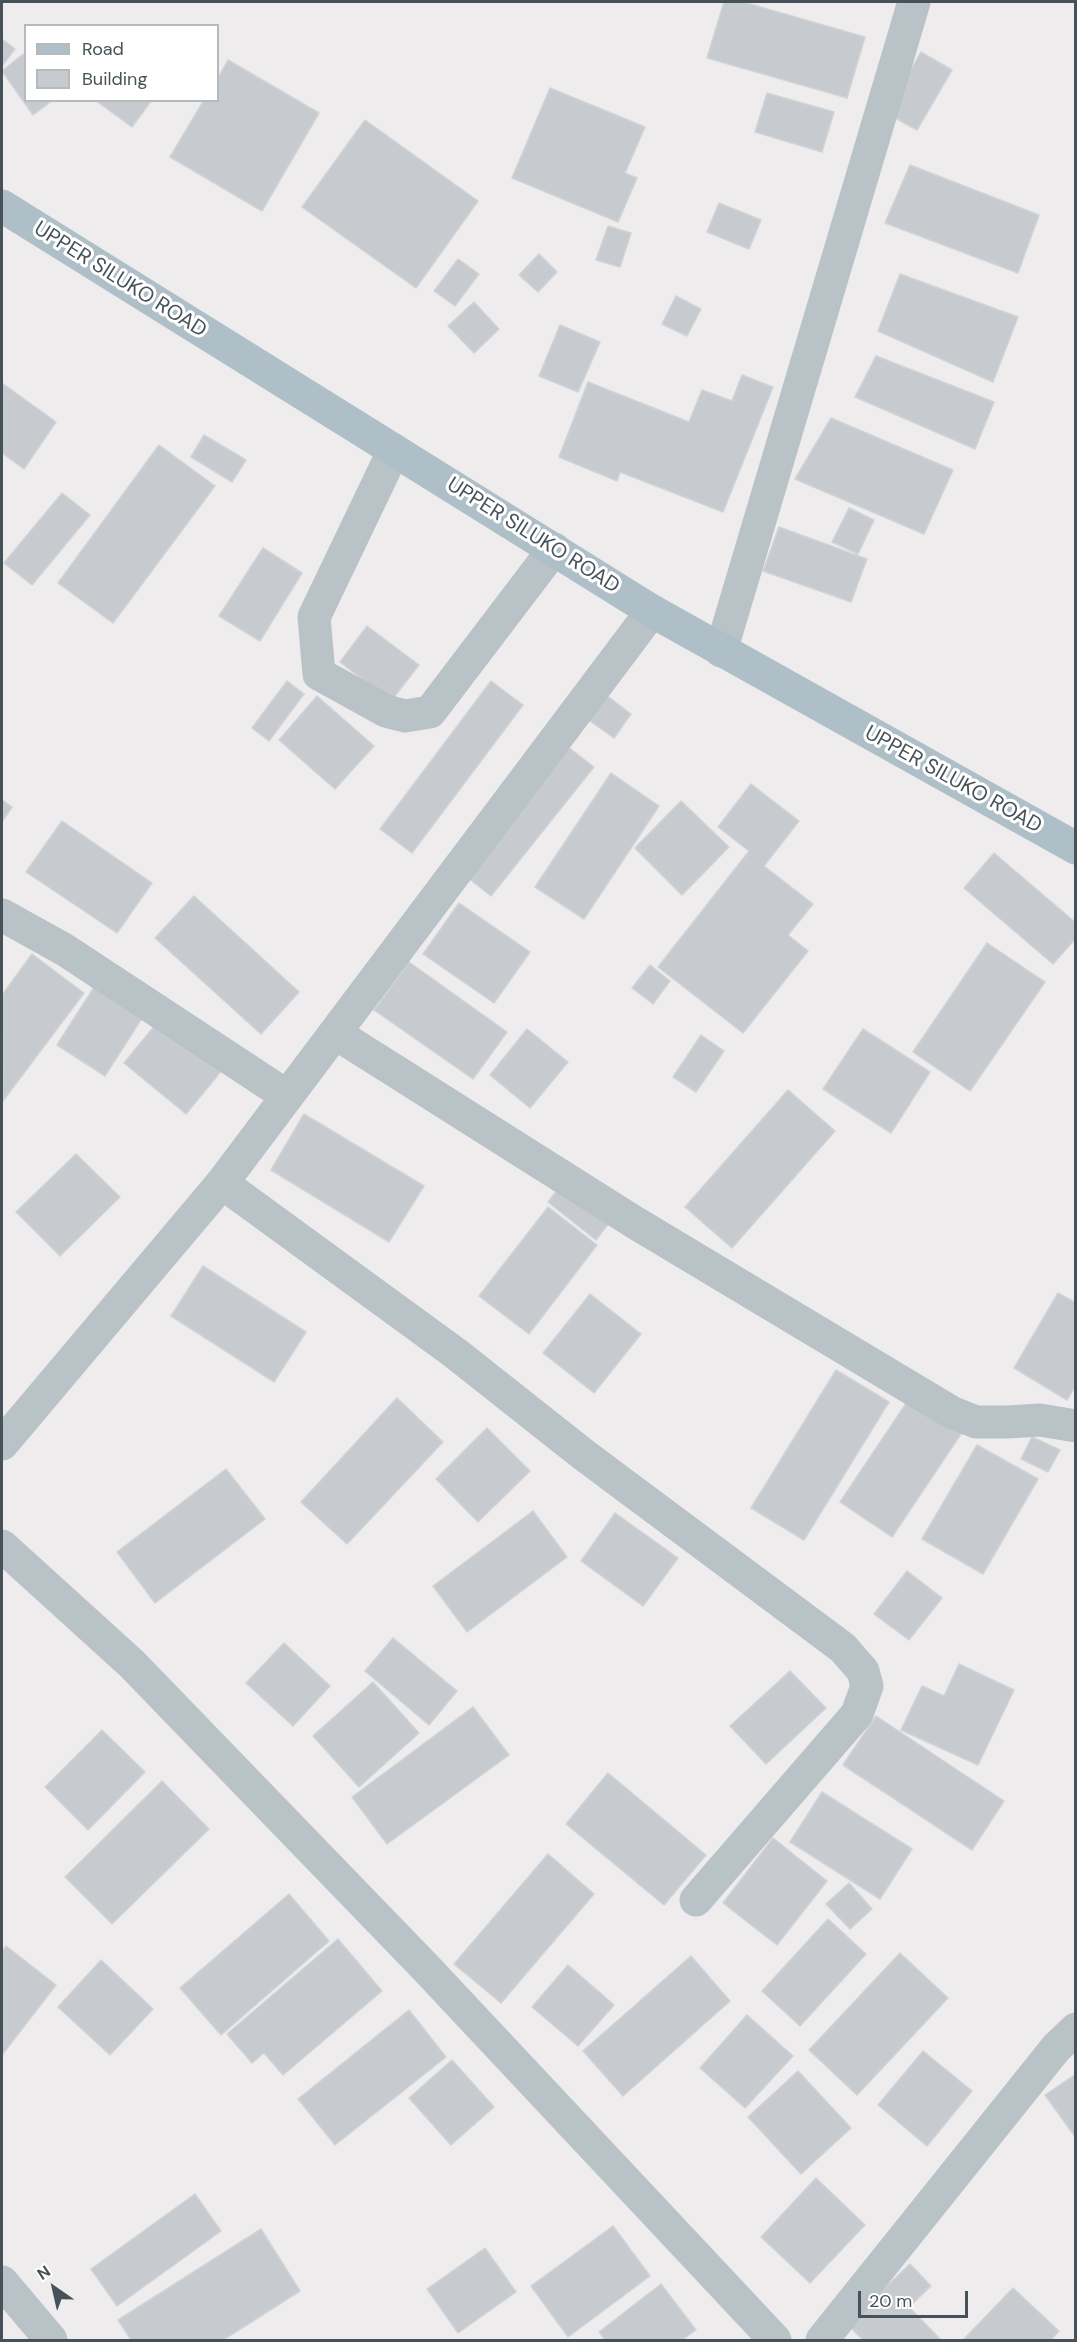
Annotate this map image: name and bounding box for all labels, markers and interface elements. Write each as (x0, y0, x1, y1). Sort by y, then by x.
legend (24, 24, 219, 102)
text: Road (82, 37, 124, 61)
text: Building (82, 67, 147, 91)
street label: UPPER SILUKO ROAD (29, 217, 211, 343)
street label: UPPER SILUKO ROAD (442, 473, 624, 599)
street label: UPPER SILUKO ROAD (860, 721, 1046, 839)
north arrow (24, 2258, 84, 2318)
text: N (33, 2261, 54, 2285)
scale bar (861, 2279, 970, 2317)
text: 20 m (869, 2289, 912, 2313)

